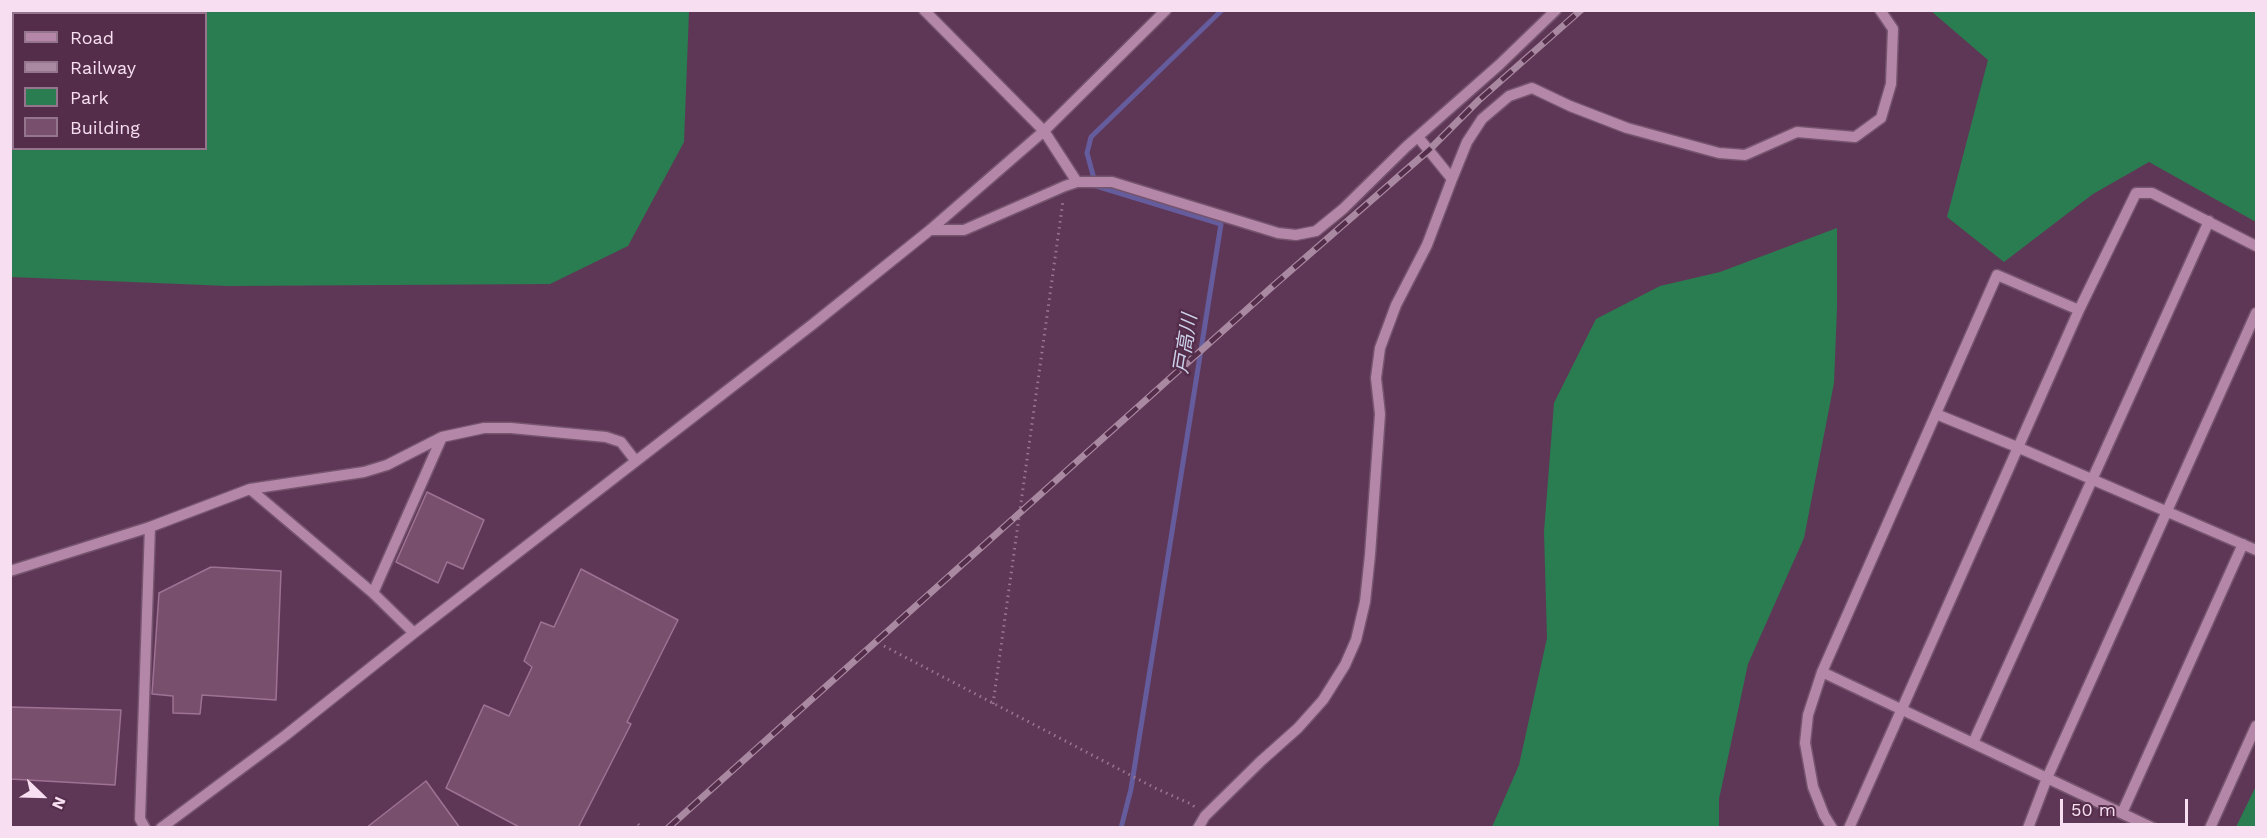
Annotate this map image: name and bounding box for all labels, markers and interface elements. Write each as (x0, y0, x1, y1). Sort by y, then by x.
legend (12, 12, 207, 150)
text: Road (70, 27, 114, 48)
text: Railway (70, 57, 136, 78)
text: Park (70, 87, 109, 108)
text: Building (70, 117, 140, 138)
water label: 戸高川 (1169, 312, 1203, 376)
north arrow (12, 766, 72, 826)
scale bar (2063, 787, 2190, 825)
text: N (48, 794, 70, 812)
text: 50 m (2071, 799, 2116, 820)

